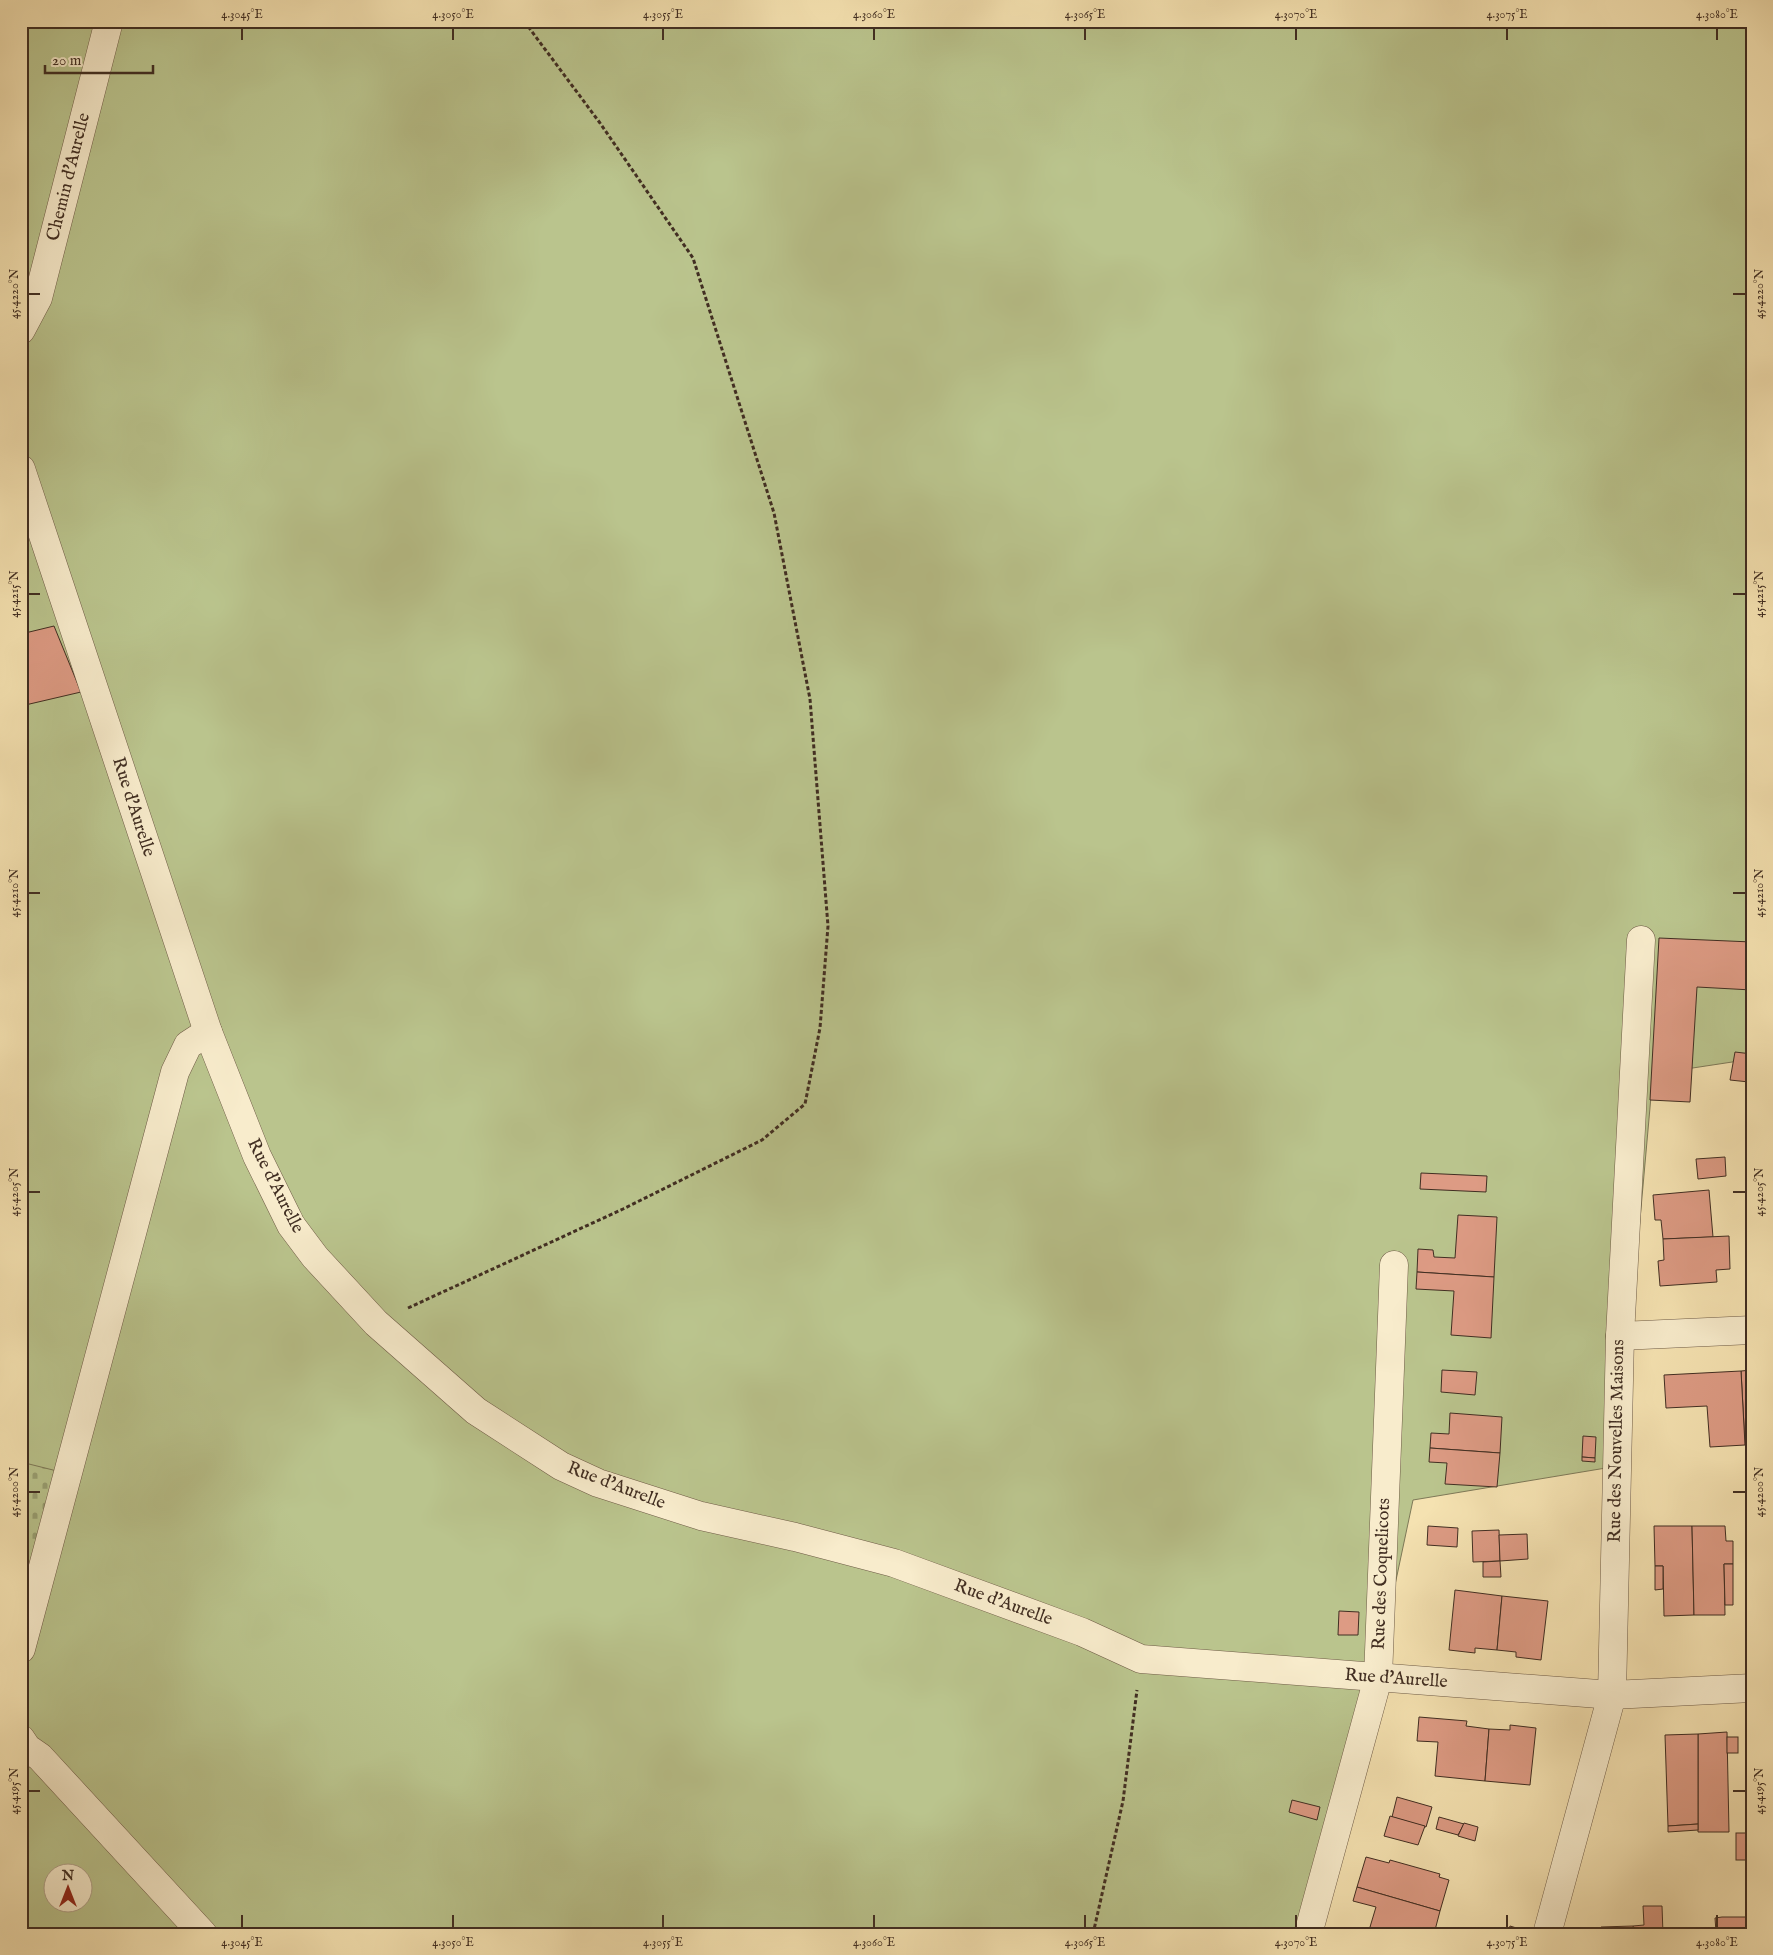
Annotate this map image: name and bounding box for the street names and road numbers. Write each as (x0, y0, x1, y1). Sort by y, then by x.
street label: Chemin d'Aurelle (42, 111, 96, 243)
street label: Rue d'Aurelle (106, 754, 160, 860)
street label: Rue d'Aurelle (241, 1135, 309, 1237)
street label: Rue des Nouvelles Maisons (1604, 1339, 1630, 1543)
street label: Rue d'Aurelle (564, 1457, 668, 1515)
street label: Rue des Coquelicots (1368, 1498, 1396, 1650)
street label: Rue d'Aurelle (951, 1575, 1055, 1631)
street label: Rue d'Aurelle (1344, 1664, 1448, 1694)

